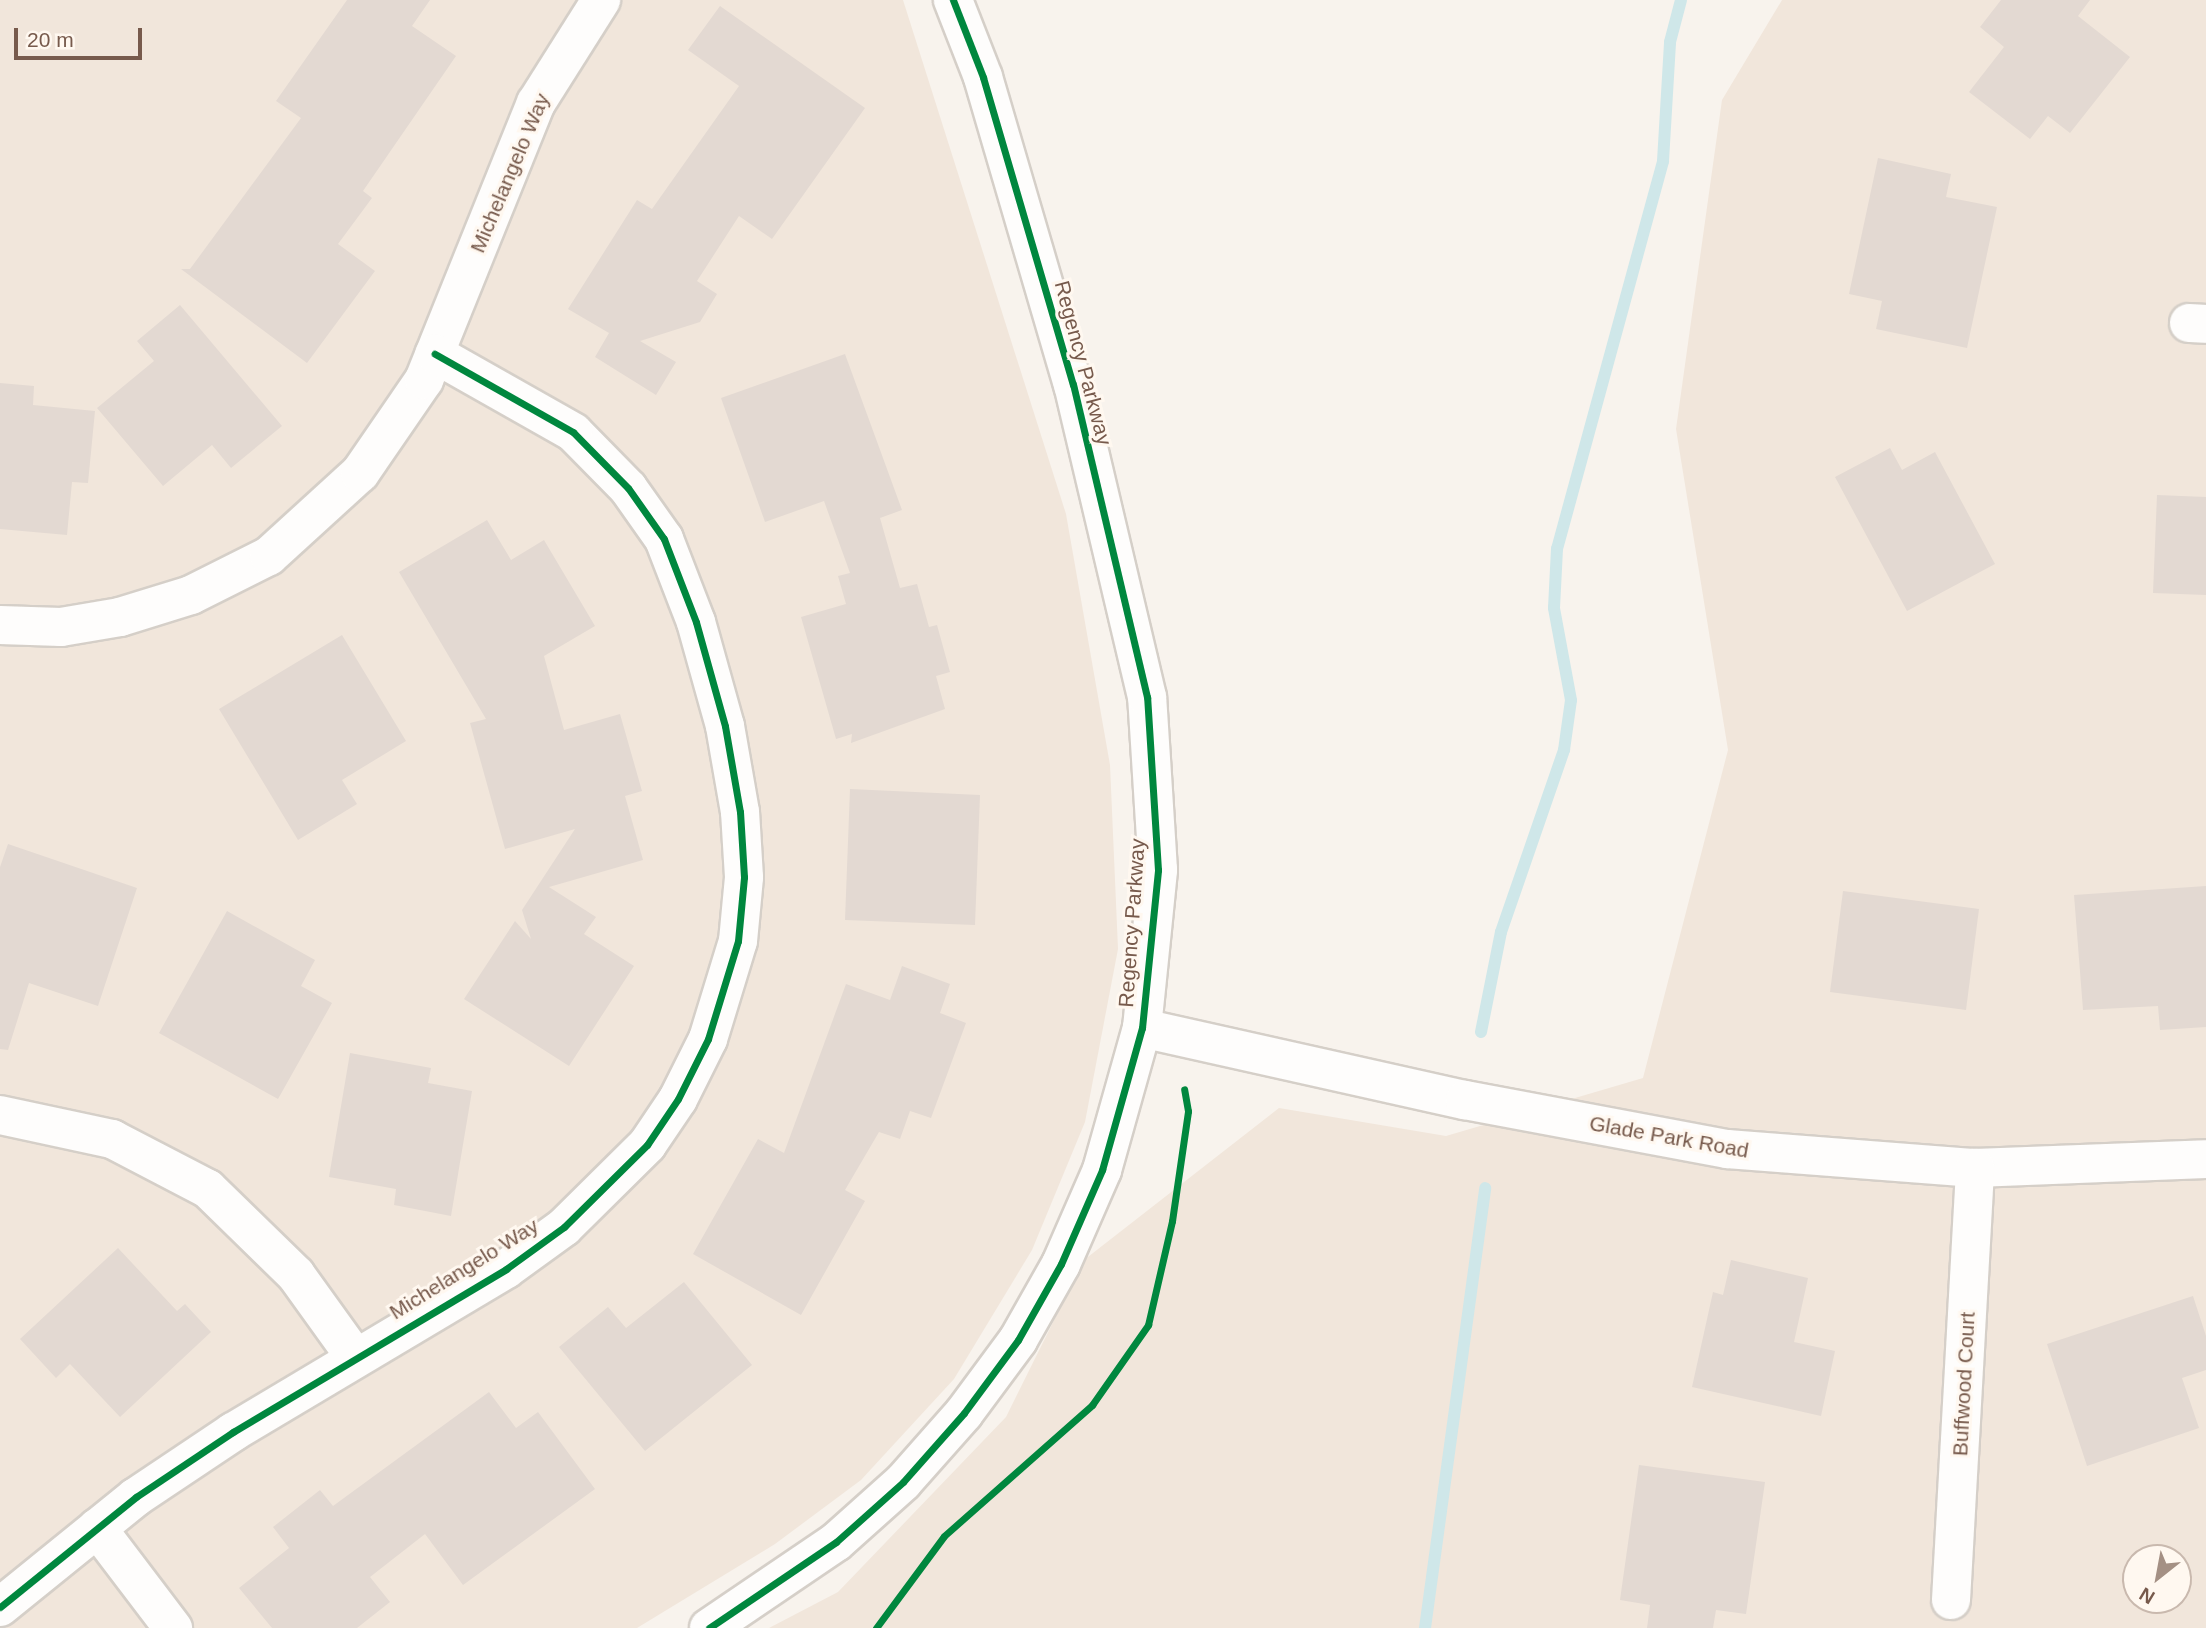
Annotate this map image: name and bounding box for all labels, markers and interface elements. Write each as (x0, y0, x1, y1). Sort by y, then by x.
scale bar (18, 14, 145, 58)
text: 20 m (27, 28, 74, 51)
street label: Michelangelo Way (465, 89, 555, 257)
street label: Regency Parkway (1049, 278, 1117, 448)
street label: Regency Parkway (1114, 838, 1150, 1008)
street label: Glade Park Road (1587, 1111, 1751, 1163)
street label: Michelangelo Way (385, 1213, 543, 1325)
street label: Buffwood Court (1948, 1311, 1980, 1457)
north arrow (2122, 1544, 2192, 1614)
text: N (2136, 1583, 2158, 1608)

